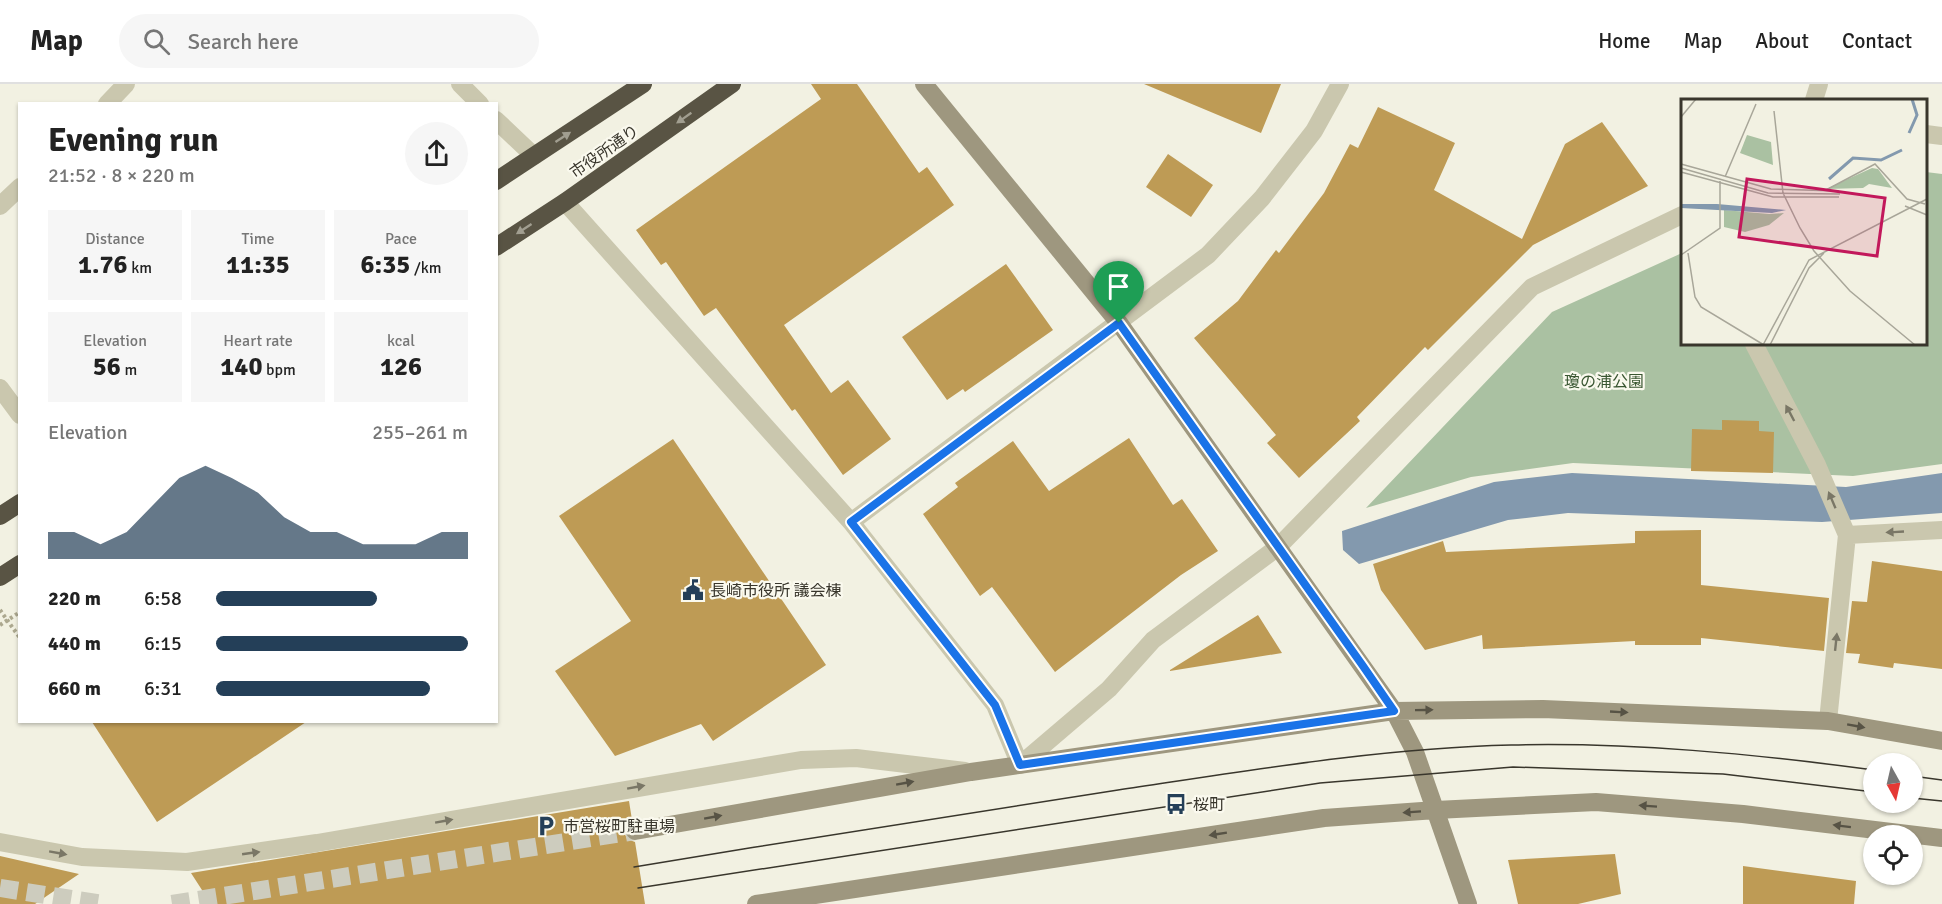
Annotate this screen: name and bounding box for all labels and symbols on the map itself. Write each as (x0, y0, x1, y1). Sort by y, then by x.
inset map (1681, 99, 1927, 345)
one-way arrow (677, 112, 693, 124)
street label: 市役所通り (566, 121, 643, 183)
one-way arrow (554, 131, 570, 143)
one-way arrow (516, 223, 532, 234)
pin (1093, 261, 1144, 323)
park label: 瓊の浦公園 (1564, 372, 1644, 392)
one-way arrow (1785, 404, 1795, 421)
one-way arrow (1828, 491, 1837, 508)
one-way arrow (1885, 528, 1904, 537)
public building icon: 長崎市役所 議会棟 (681, 578, 705, 602)
place label: 長崎市役所 議会棟 (710, 581, 842, 601)
one-way arrow (1831, 633, 1841, 652)
one-way arrow (1415, 706, 1434, 715)
one-way arrow (1610, 708, 1629, 717)
one-way arrow (1846, 722, 1865, 731)
north arrow (1863, 753, 1923, 813)
one-way arrow (896, 779, 915, 788)
one-way arrow (626, 782, 645, 791)
bus stop icon: 桜町 (1164, 792, 1188, 816)
place label: 桜町 (1193, 795, 1225, 815)
one-way arrow (1639, 801, 1658, 811)
one-way arrow (1402, 807, 1421, 817)
one-way arrow (704, 812, 723, 821)
parking icon: 市営桜町駐車場 (534, 814, 558, 838)
one-way arrow (434, 816, 453, 825)
place label: 市営桜町駐車場 (563, 817, 675, 837)
one-way arrow (1833, 821, 1852, 830)
one-way arrow (1209, 830, 1228, 839)
one-way arrow (242, 848, 261, 857)
one-way arrow (48, 849, 67, 858)

